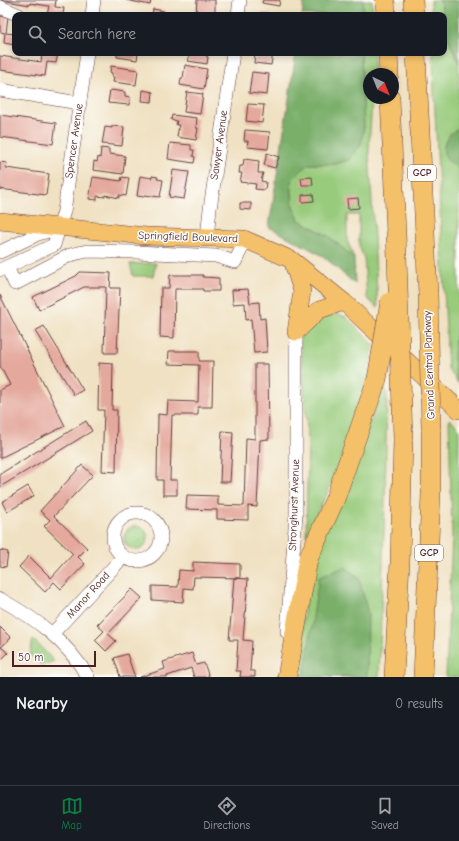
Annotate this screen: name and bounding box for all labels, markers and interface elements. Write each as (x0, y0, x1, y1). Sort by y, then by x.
search box (12, 12, 447, 56)
icon: search (26, 23, 48, 45)
text: Search here (58, 25, 136, 43)
north arrow (363, 68, 399, 104)
street label: Spencer Avenue (62, 102, 86, 179)
street label: Sawyer Avenue (208, 109, 230, 181)
road number: GCP (408, 165, 436, 181)
street label: Springfield Boulevard (138, 229, 238, 245)
street label: Grand Central Parkway (421, 310, 437, 420)
street label: Stronghurst Avenue (286, 458, 302, 551)
road number: GCP (415, 545, 443, 561)
street label: Manor Road (64, 569, 113, 621)
scale bar (12, 649, 96, 668)
text: 50 m (18, 651, 43, 664)
text: Nearby (16, 694, 67, 713)
text: 0 results (395, 696, 443, 711)
tab: Map (61, 795, 83, 832)
tab: Directions (204, 795, 250, 832)
tab: Saved (371, 795, 398, 832)

